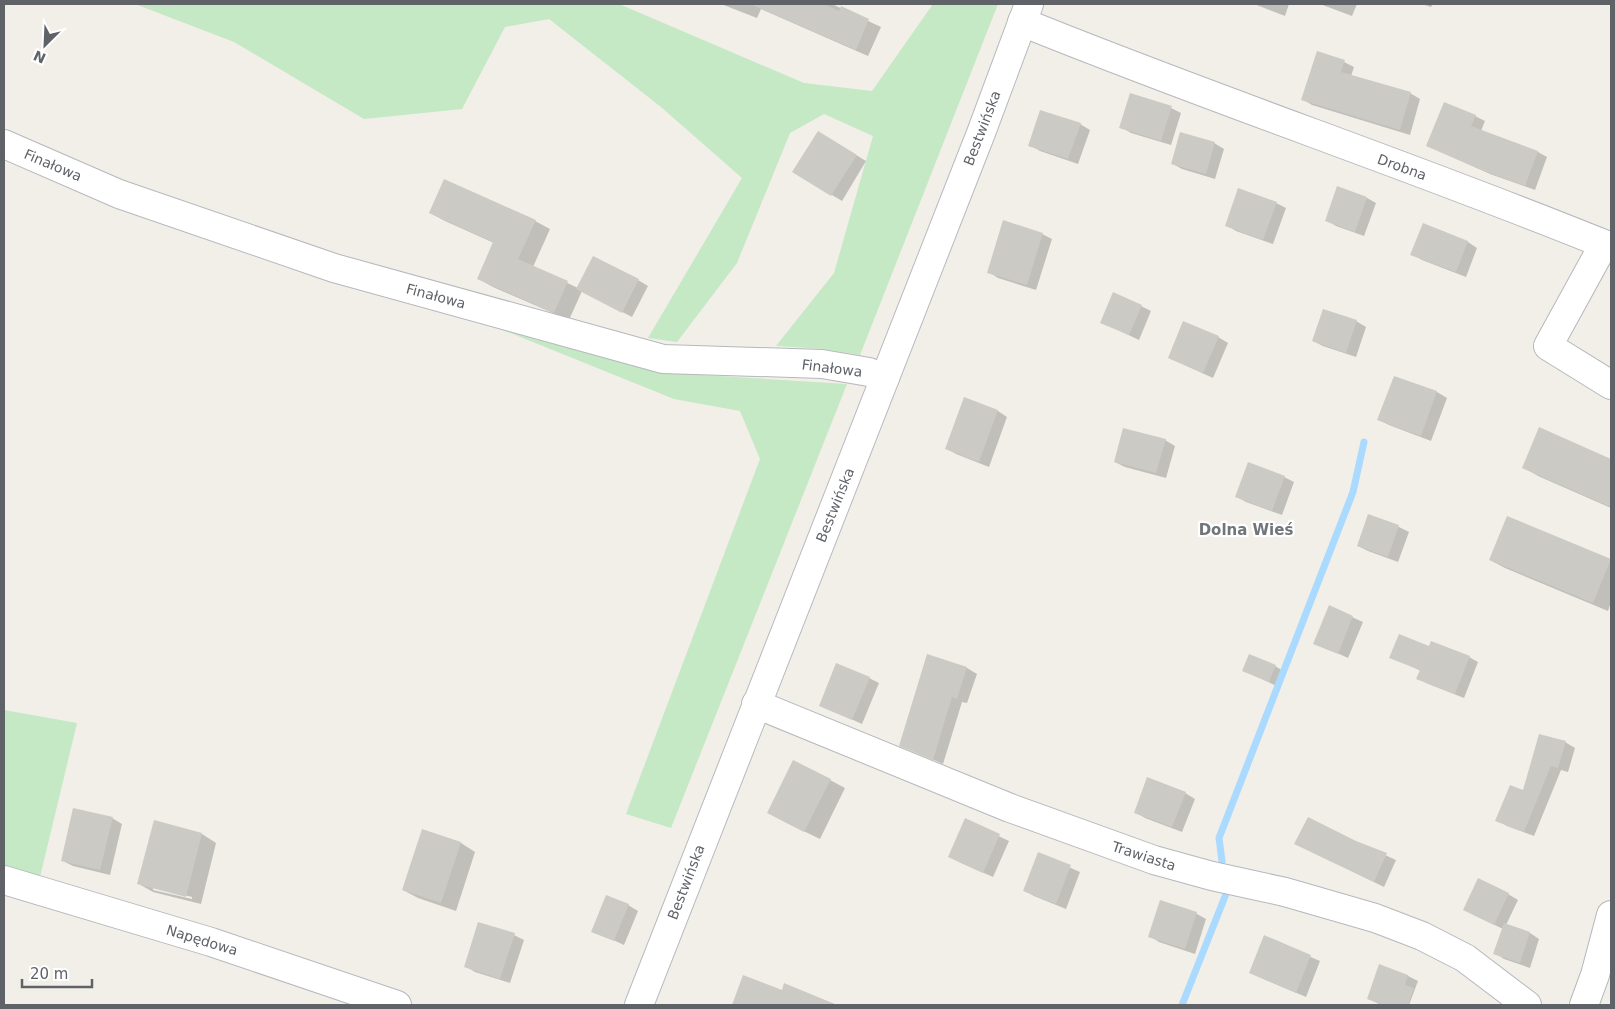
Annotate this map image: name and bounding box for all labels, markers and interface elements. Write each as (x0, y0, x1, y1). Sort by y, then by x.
north arrow (20, 20, 70, 70)
text: N (31, 47, 48, 67)
street label: Bestwińska (960, 88, 1004, 168)
street label: Finałowa (22, 146, 84, 184)
street label: Drobna (1375, 151, 1429, 183)
street label: Finałowa (404, 280, 468, 312)
street label: Finałowa (801, 356, 863, 380)
street label: Bestwińska (813, 465, 857, 545)
district label: Dolna Wieś (1199, 521, 1293, 539)
street label: Trawiasta (1109, 838, 1178, 874)
street label: Bestwińska (664, 842, 708, 922)
street label: Napędowa (164, 922, 240, 958)
scale bar (22, 956, 92, 988)
text: 20 m (30, 965, 68, 983)

